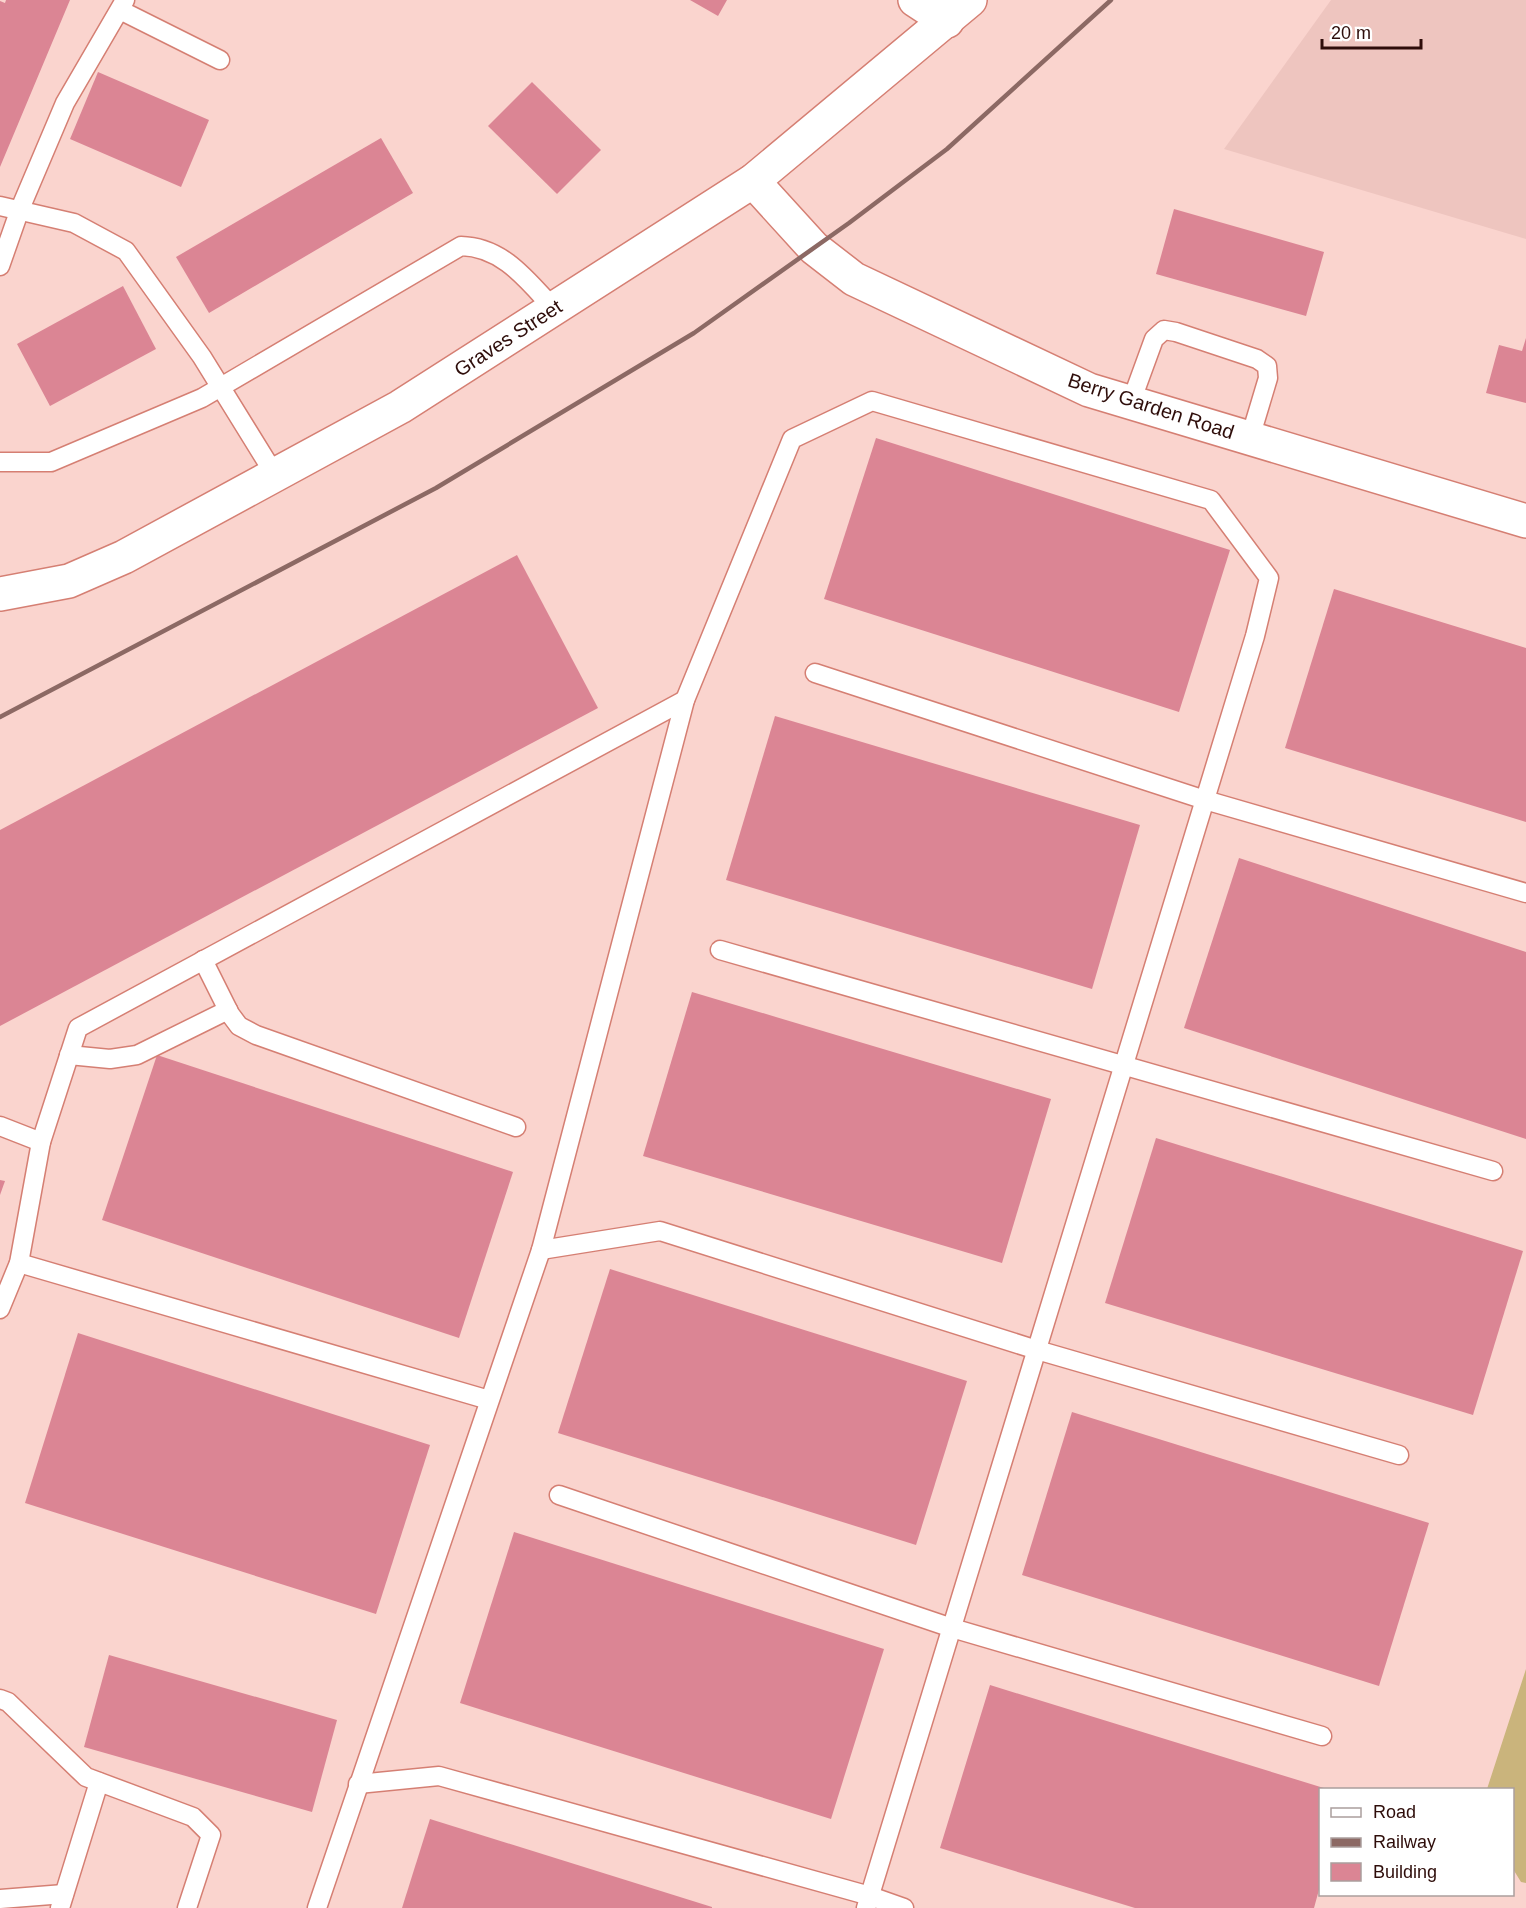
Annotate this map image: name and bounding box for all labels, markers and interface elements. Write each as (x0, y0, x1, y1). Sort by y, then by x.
scale bar (1322, 12, 1421, 50)
text: 20 m (1331, 23, 1371, 43)
street label: Graves Street (450, 295, 566, 381)
street label: Berry Garden Road (1065, 369, 1237, 443)
legend (1319, 1788, 1514, 1896)
text: Road (1373, 1802, 1416, 1822)
text: Railway (1373, 1832, 1436, 1852)
text: Building (1373, 1862, 1437, 1882)

